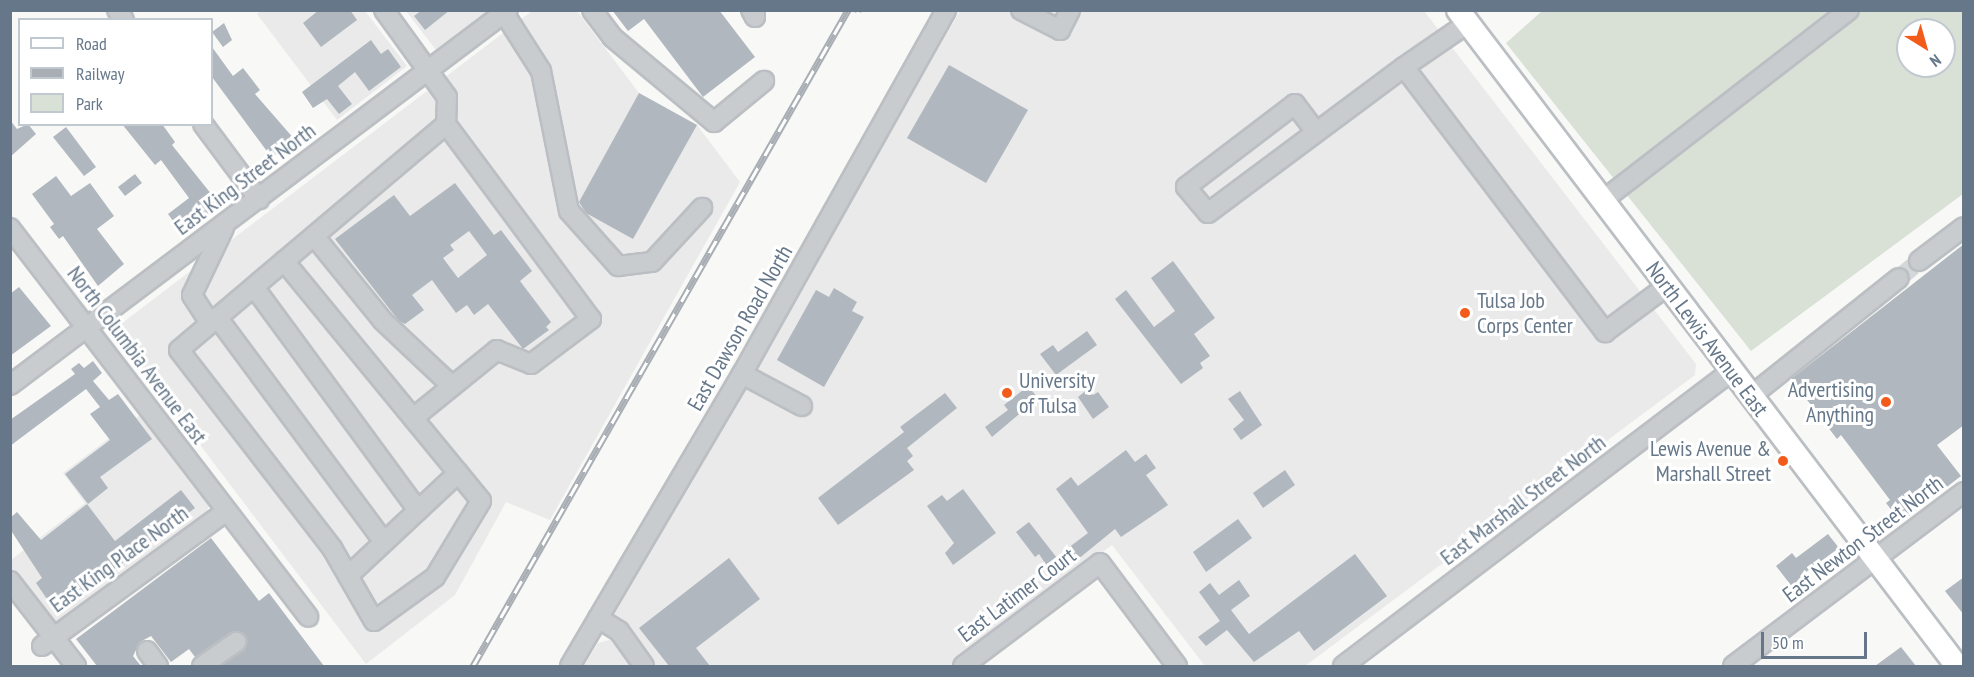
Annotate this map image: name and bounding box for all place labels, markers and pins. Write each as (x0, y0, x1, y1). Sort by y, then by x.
place label: Tulsa Job Corps Center (1477, 287, 1573, 338)
marker: Tulsa Job Corps Center (1458, 306, 1472, 320)
place label: University of Tulsa (1019, 367, 1095, 418)
place label: Advertising Anything (1788, 376, 1874, 428)
marker: University of Tulsa (1000, 386, 1014, 400)
marker: Advertising Anything (1879, 395, 1893, 409)
place label: Lewis Avenue & Marshall Street (1649, 435, 1771, 487)
marker: Lewis Avenue & Marshall Street (1776, 454, 1790, 468)

